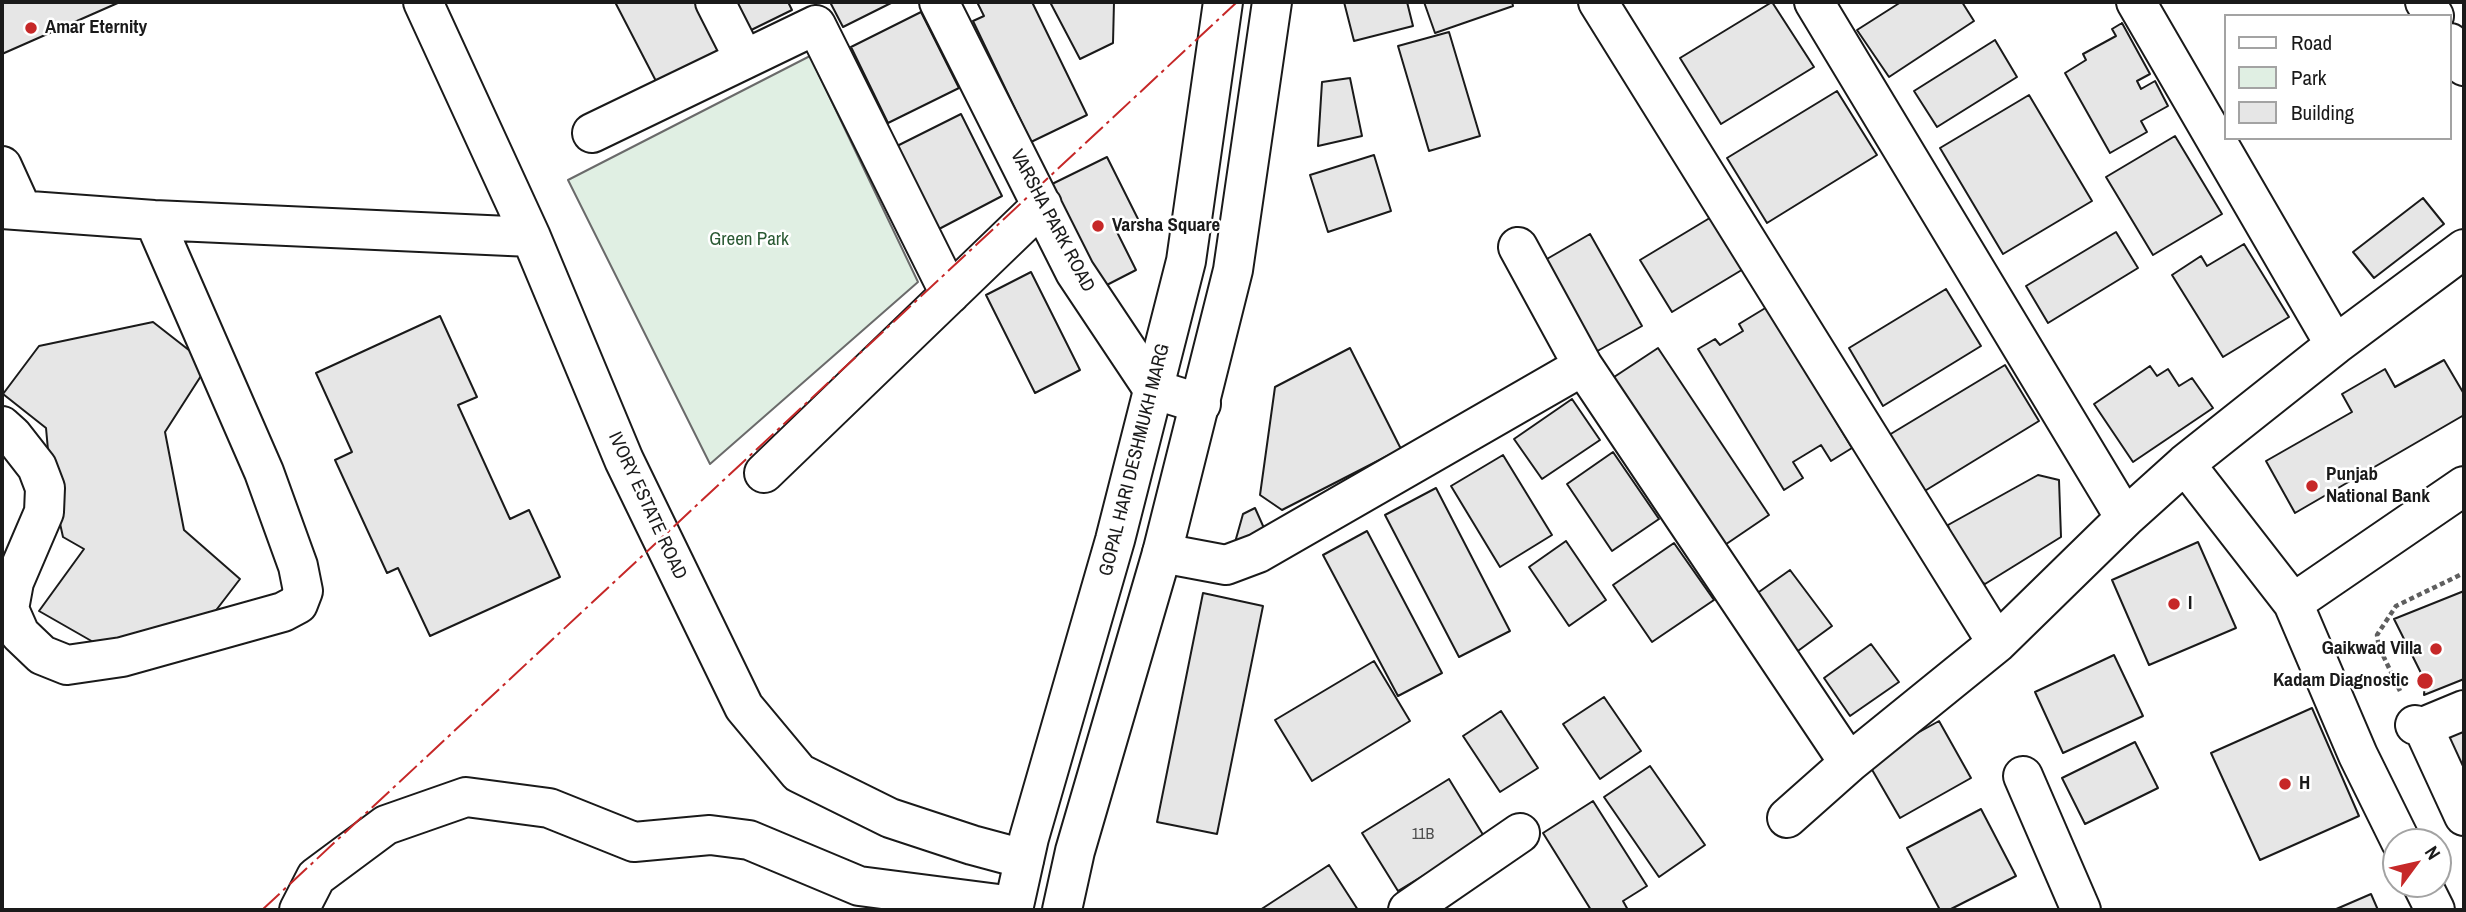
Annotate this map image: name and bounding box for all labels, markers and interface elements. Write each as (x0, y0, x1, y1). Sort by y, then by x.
legend (2224, 14, 2452, 140)
place label: Amar Eternity (45, 17, 147, 39)
marker: Amar Eternity (23, 20, 39, 36)
text: Road (2291, 28, 2332, 57)
text: Park (2291, 63, 2326, 92)
text: Building (2291, 98, 2354, 127)
street label: VARSHA PARK ROAD (1005, 146, 1099, 296)
place label: Varsha Square (1112, 215, 1220, 237)
marker: Varsha Square (1090, 218, 1106, 234)
park label: Green Park (709, 229, 789, 251)
street label: GOPAL HARI DESHMUKH MARG (1095, 341, 1175, 579)
street label: IVORY ESTATE ROAD (603, 429, 691, 583)
place label: Punjab National Bank (2326, 464, 2430, 508)
marker: Punjab National Bank (2304, 478, 2320, 494)
place label: I (2188, 593, 2192, 615)
marker: I (2166, 596, 2182, 612)
place label: Gaikwad Villa (2322, 638, 2422, 660)
marker: Gaikwad Villa (2428, 641, 2444, 657)
place label: Kadam Diagnostic (2273, 670, 2409, 692)
marker: Kadam Diagnostic (2415, 671, 2435, 691)
place label: H (2299, 773, 2310, 795)
marker: H (2277, 776, 2293, 792)
house number: 11B (1412, 825, 1434, 845)
north arrow (2382, 828, 2452, 898)
text: N (2419, 841, 2447, 864)

